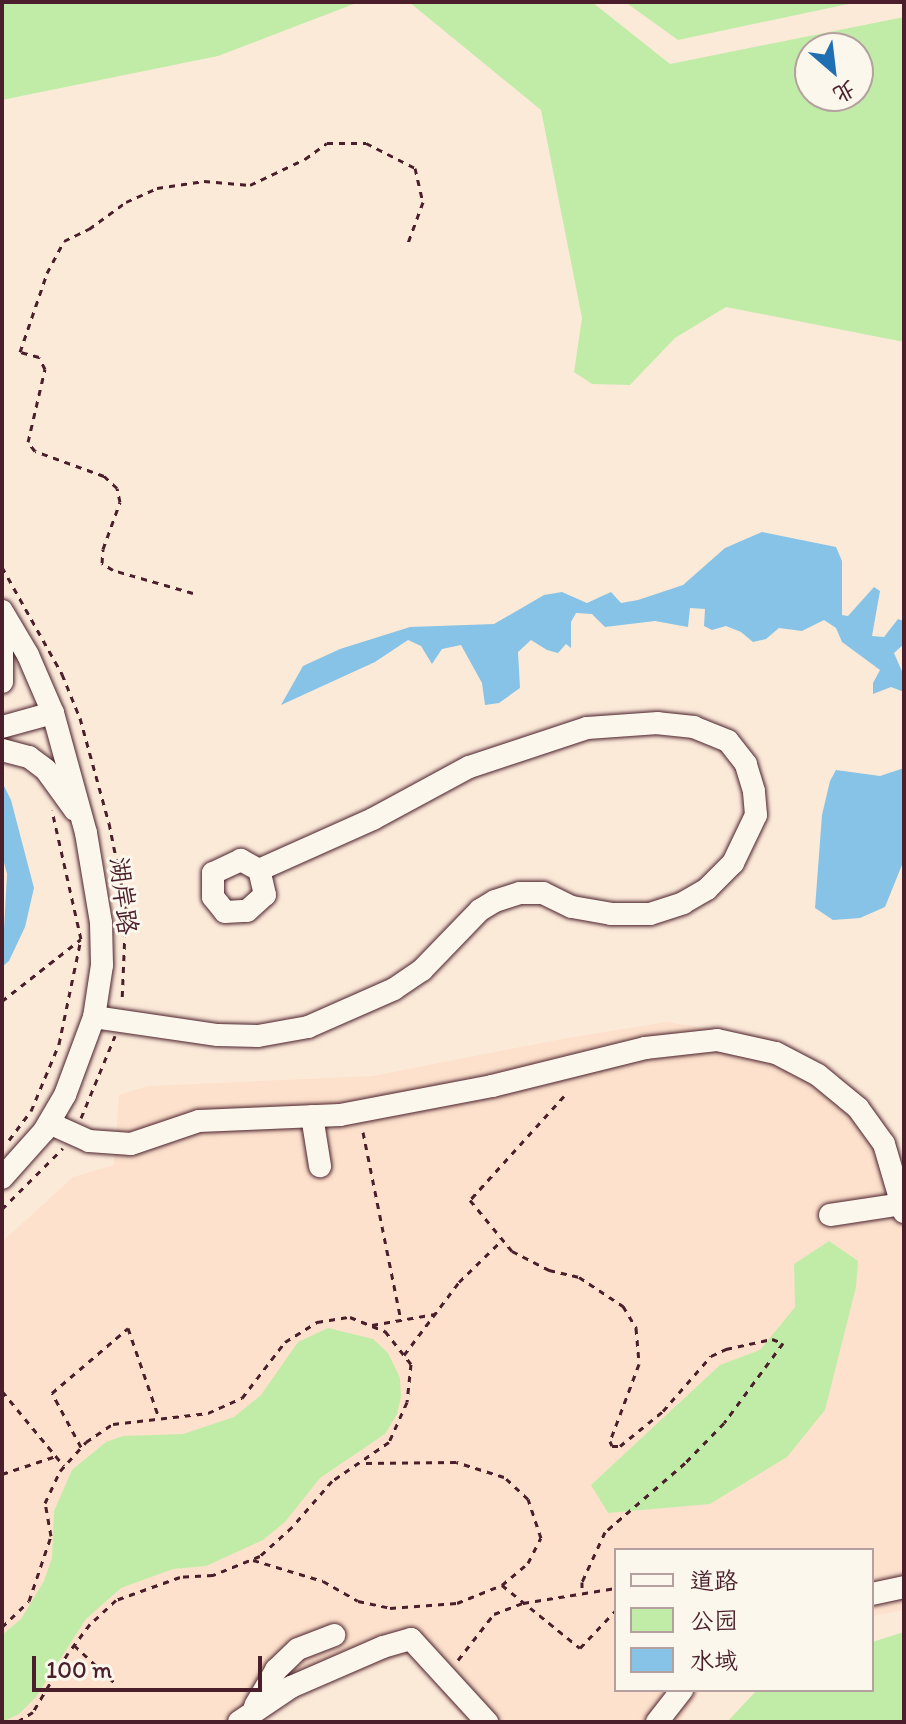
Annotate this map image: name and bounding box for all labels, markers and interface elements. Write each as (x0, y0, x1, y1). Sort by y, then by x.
north arrow (794, 32, 874, 112)
text: 北 (829, 75, 861, 109)
street label: 湖岸路 (103, 855, 143, 937)
legend (614, 1548, 874, 1692)
text: 道路 (690, 1566, 738, 1595)
text: 公园 (690, 1606, 738, 1635)
scale bar (36, 1640, 266, 1690)
text: 水域 (690, 1646, 738, 1675)
text: 100 m (46, 1655, 112, 1684)

